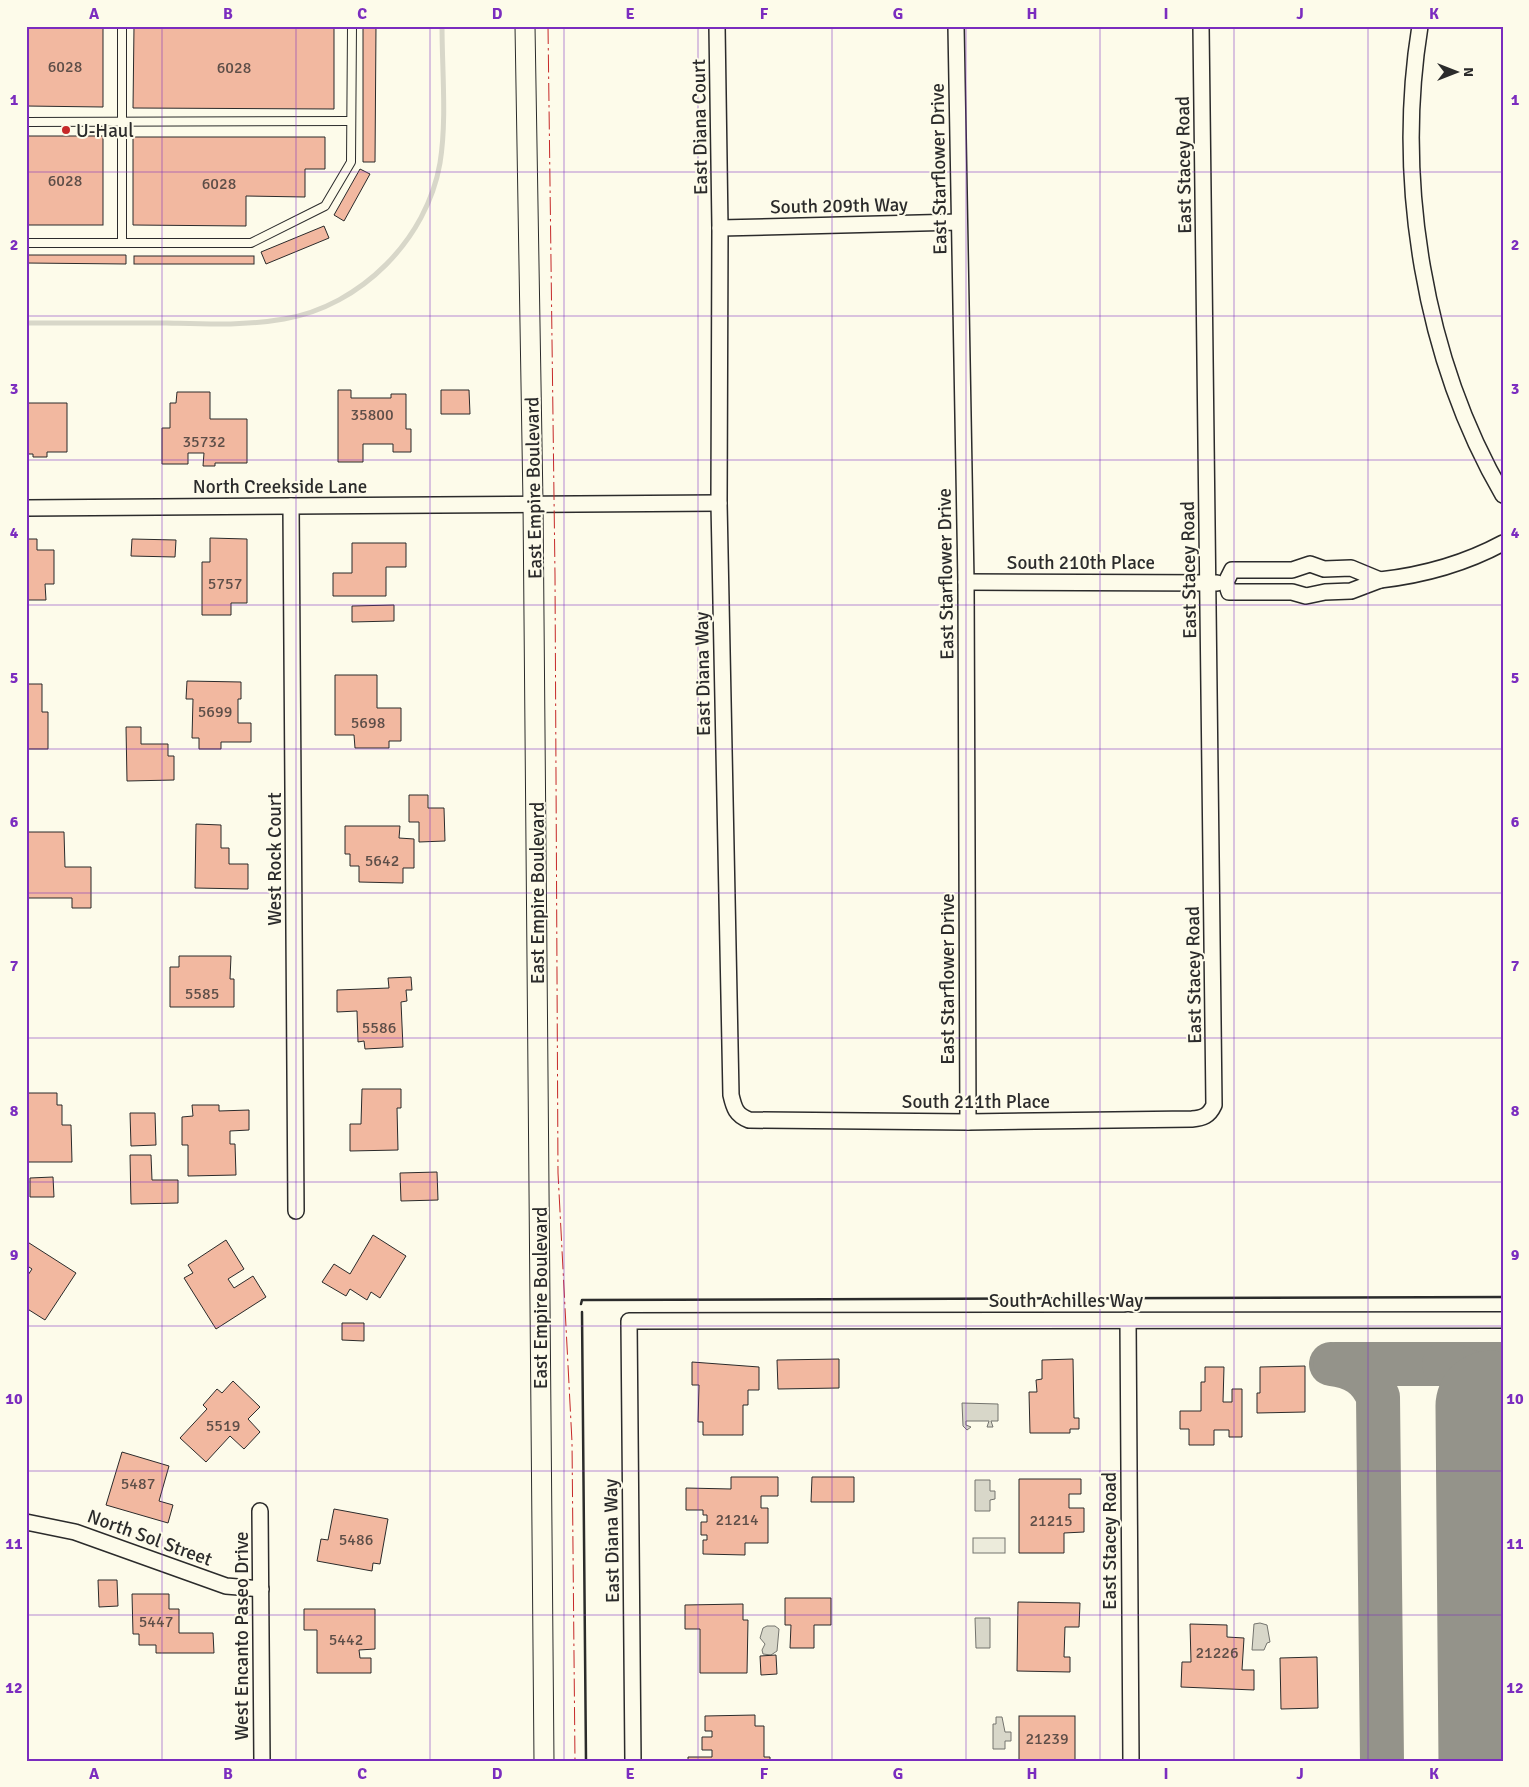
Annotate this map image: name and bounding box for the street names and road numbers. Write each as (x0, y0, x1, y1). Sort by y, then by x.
street label: East Diana Court (687, 58, 713, 195)
street label: East Starflower Drive (926, 83, 952, 255)
street label: East Stacey Road (1171, 96, 1197, 234)
street label: South 209th Way (770, 193, 908, 219)
street label: East Empire Boulevard (520, 397, 548, 579)
street label: North Creekside Lane (193, 475, 367, 499)
street label: East Starflower Drive (933, 488, 959, 660)
street label: East Stacey Road (1176, 501, 1202, 639)
street label: South 210th Place (1007, 551, 1155, 575)
street label: East Diana Way (690, 611, 716, 736)
street label: West Rock Court (263, 792, 287, 926)
street label: East Empire Boulevard (526, 802, 550, 984)
street label: East Starflower Drive (936, 893, 960, 1065)
street label: East Stacey Road (1181, 906, 1207, 1044)
street label: South 211th Place (902, 1090, 1050, 1114)
street label: East Empire Boulevard (529, 1207, 553, 1389)
street label: South Achilles Way (989, 1289, 1143, 1313)
street label: East Stacey Road (1098, 1472, 1122, 1610)
street label: East Diana Way (599, 1478, 625, 1603)
street label: North Sol Street (84, 1504, 216, 1572)
street label: West Encanto Paseo Drive (230, 1531, 254, 1741)

